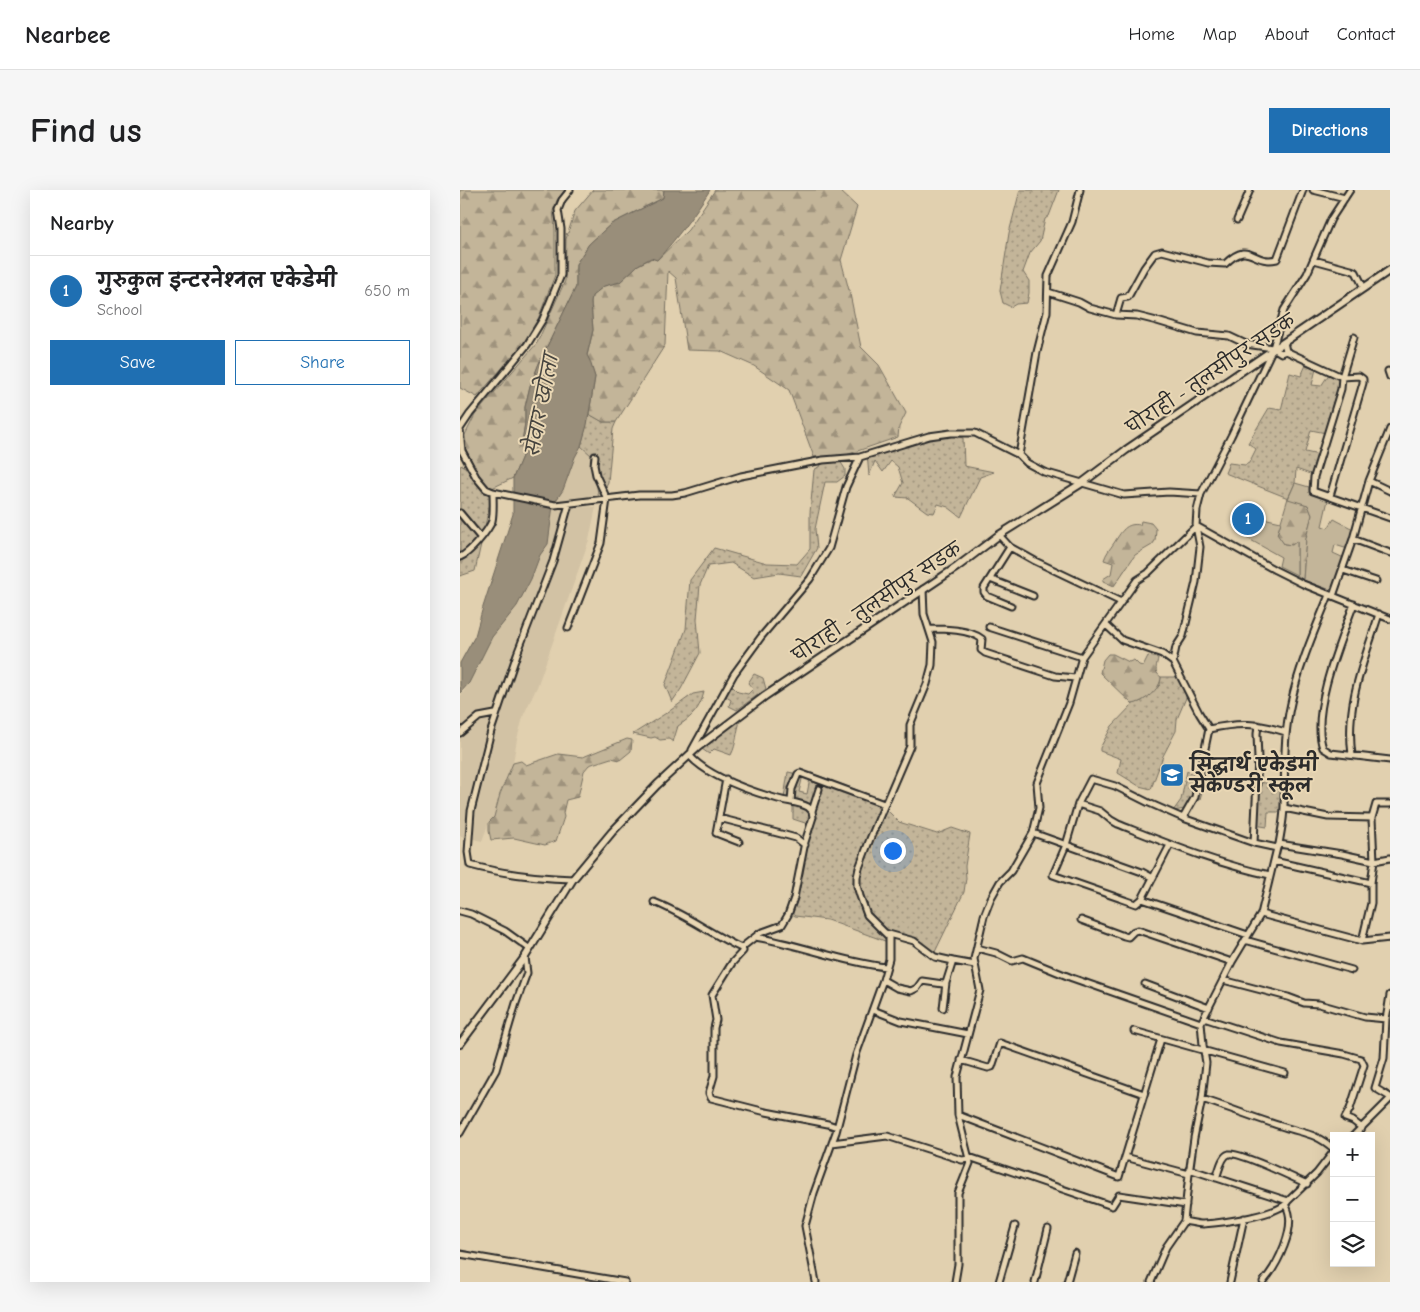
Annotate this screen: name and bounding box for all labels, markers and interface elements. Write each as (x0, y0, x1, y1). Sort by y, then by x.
text: Nearbee (25, 21, 110, 49)
text: Home (1128, 24, 1175, 45)
text: Map (1203, 24, 1237, 45)
text: About (1265, 24, 1309, 45)
text: Contact (1337, 24, 1395, 45)
button: Directions (1269, 108, 1390, 153)
text: Find us (30, 110, 142, 151)
text: Nearby (50, 211, 114, 235)
text: गुरुकुल इन्टरनेश्नल एकेडेमी (97, 270, 336, 292)
text: 1 (63, 282, 69, 300)
text: 650 m (364, 282, 410, 300)
text: School (97, 301, 143, 319)
street label: घोराही - तुलसीपुर सडक (1119, 304, 1302, 442)
button: Save (50, 340, 225, 385)
button: Share (235, 340, 410, 385)
water label: सेवार खोला (516, 347, 564, 459)
pin: 1 (1232, 500, 1264, 538)
street label: घोराही - तुलसीपुर सडक (785, 532, 968, 670)
place label: सिद्धार्थ एकेडमी सेकेण्डरी स्कूल (1188, 750, 1319, 800)
school or university icon: सिद्धार्थ एकेडमी सेकेण्डरी स्कूल (1159, 762, 1185, 788)
your location (880, 838, 906, 864)
map controls (1330, 1132, 1375, 1267)
button: + (1330, 1132, 1375, 1177)
button: − (1330, 1177, 1375, 1222)
button: layers (1330, 1222, 1375, 1267)

